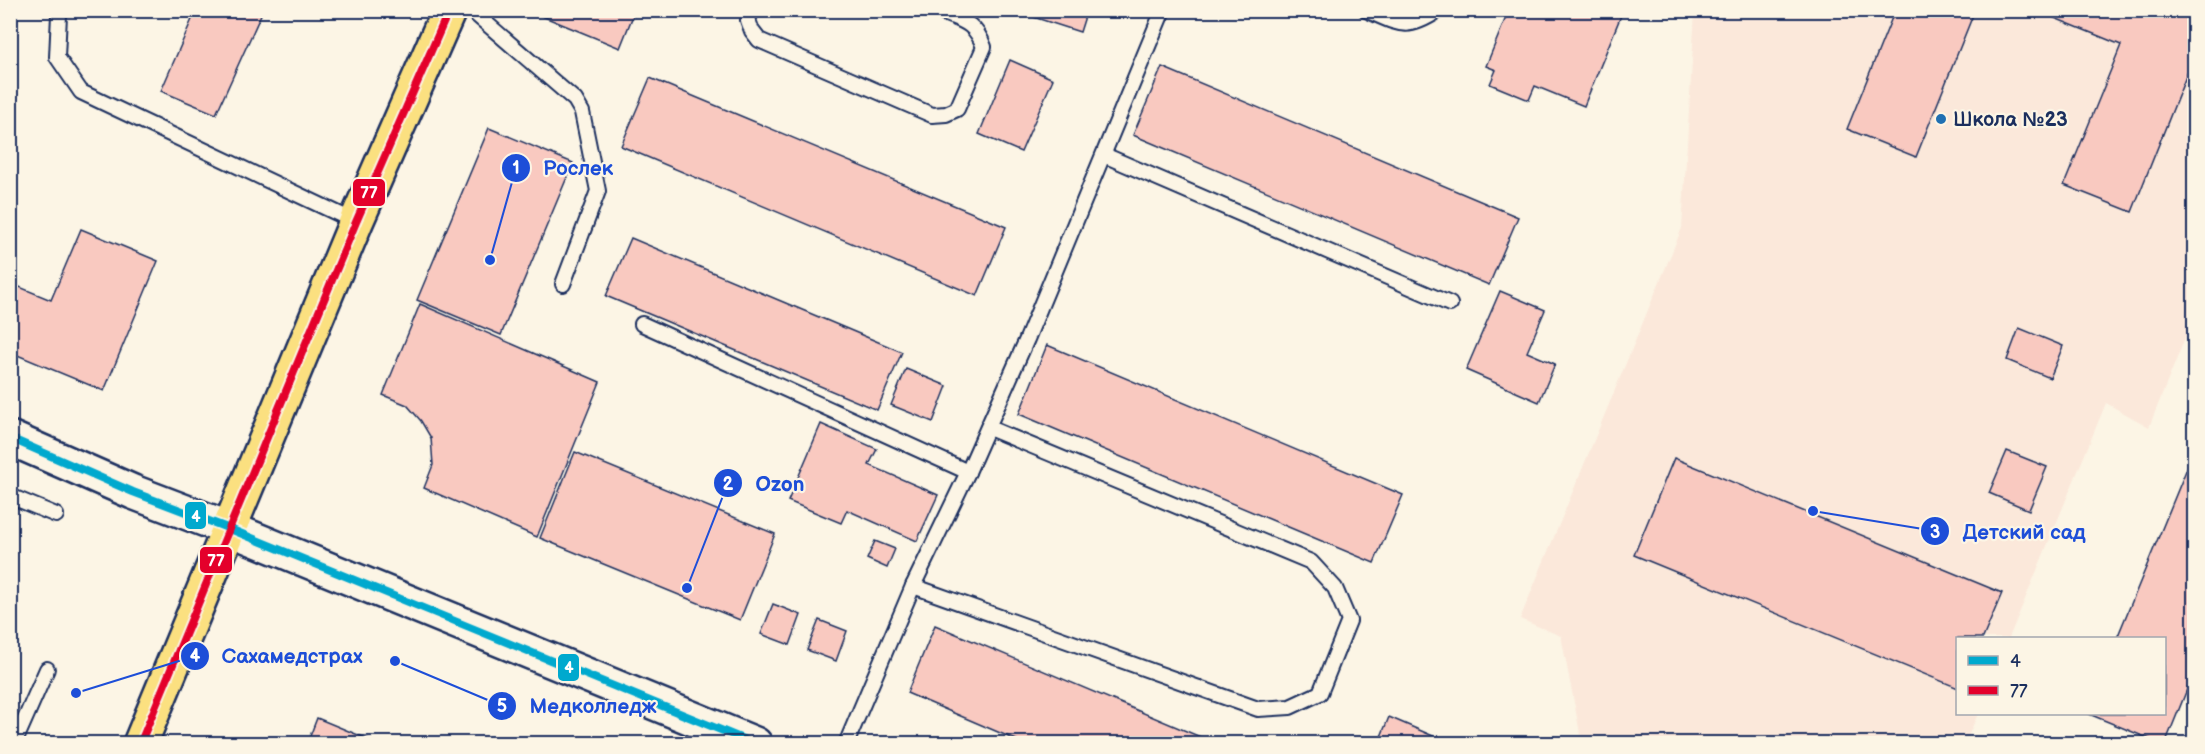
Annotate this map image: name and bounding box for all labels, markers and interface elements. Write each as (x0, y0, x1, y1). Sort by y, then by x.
place label: Школа №23 (1953, 108, 2068, 132)
marker: Школа №23 (1934, 112, 1948, 126)
callout: Рослек (501, 148, 625, 187)
text: Рослек (543, 156, 614, 181)
text: 1 (512, 158, 520, 179)
line badge: 77 (352, 178, 386, 207)
text: 77 (360, 184, 378, 203)
callout: Ozon (713, 464, 816, 503)
text: Ozon (756, 472, 804, 497)
text: 2 (723, 474, 734, 495)
line badge: 4 (184, 501, 207, 530)
text: 4 (191, 508, 201, 527)
callout: Детский сад (1920, 512, 2097, 551)
text: Детский сад (1963, 520, 2086, 545)
text: 3 (1930, 522, 1940, 543)
line badge: 77 (199, 546, 233, 574)
text: 77 (207, 552, 225, 571)
callout: Сахамедстрах (180, 636, 374, 675)
legend (1956, 637, 2166, 715)
text: Сахамедстрах (222, 644, 363, 669)
text: 4 (190, 646, 201, 667)
text: 4 (2010, 651, 2021, 672)
line badge: 4 (557, 653, 580, 682)
text: 4 (564, 659, 574, 678)
text: 77 (2010, 681, 2028, 702)
callout: Медколледж (487, 686, 668, 725)
text: Медколледж (530, 694, 657, 719)
text: 5 (497, 696, 507, 717)

